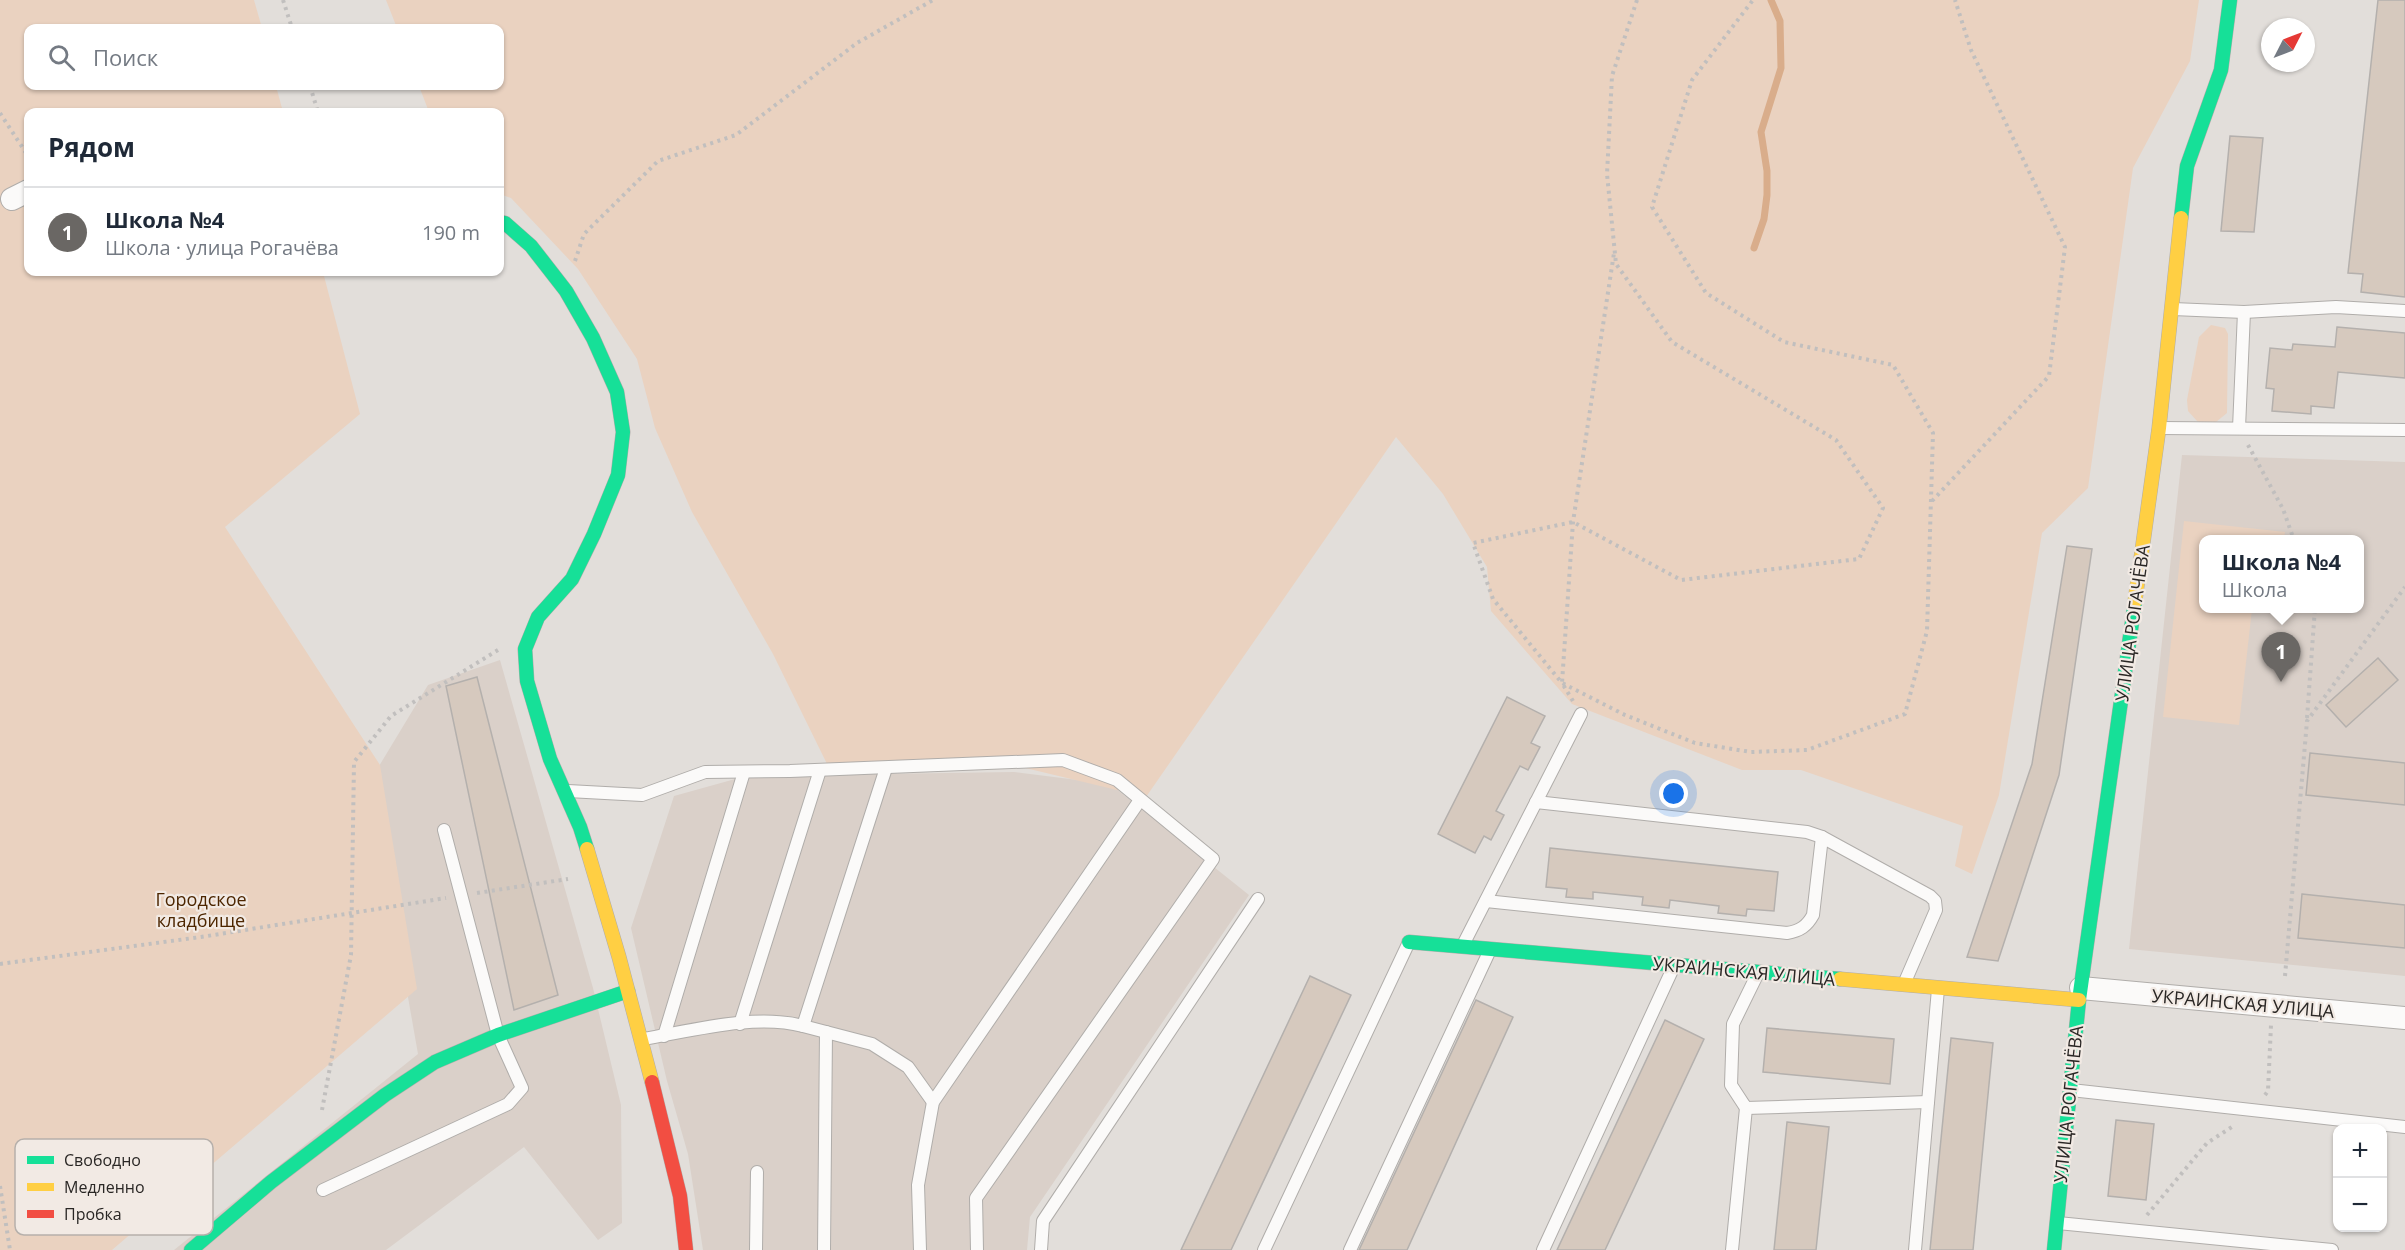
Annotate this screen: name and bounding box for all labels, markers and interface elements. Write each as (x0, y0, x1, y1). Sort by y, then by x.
north arrow (2261, 18, 2315, 72)
search box (24, 24, 504, 90)
icon: search (45, 41, 78, 74)
text: Поиск (93, 42, 158, 72)
text: Рядом (48, 129, 135, 165)
text: Школа №4 (105, 204, 224, 234)
text: 1 (62, 219, 73, 246)
text: 190 m (422, 219, 480, 246)
text: Школа · улица Рогачёва (105, 234, 339, 261)
popup (2199, 535, 2364, 613)
street label: УЛИЦА РОГАЧЁВА (2109, 543, 2155, 703)
text: Школа №4 (2222, 546, 2341, 576)
text: Школа (2222, 576, 2287, 603)
pin: 1 (2262, 632, 2300, 682)
your location (1659, 779, 1688, 808)
park label: Городское кладбище (155, 887, 247, 932)
street label: УКРАИНСКАЯ УЛИЦА (1652, 951, 1837, 991)
street label: УКРАИНСКАЯ УЛИЦА (2151, 983, 2336, 1023)
street label: УЛИЦА РОГАЧЁВА (2048, 1024, 2088, 1184)
map controls (2333, 1124, 2387, 1232)
button: + (2333, 1124, 2387, 1178)
legend (15, 1139, 213, 1235)
text: Свободно (64, 1149, 141, 1171)
text: Медленно (64, 1176, 145, 1198)
button: − (2333, 1178, 2387, 1232)
text: Пробка (64, 1203, 122, 1225)

